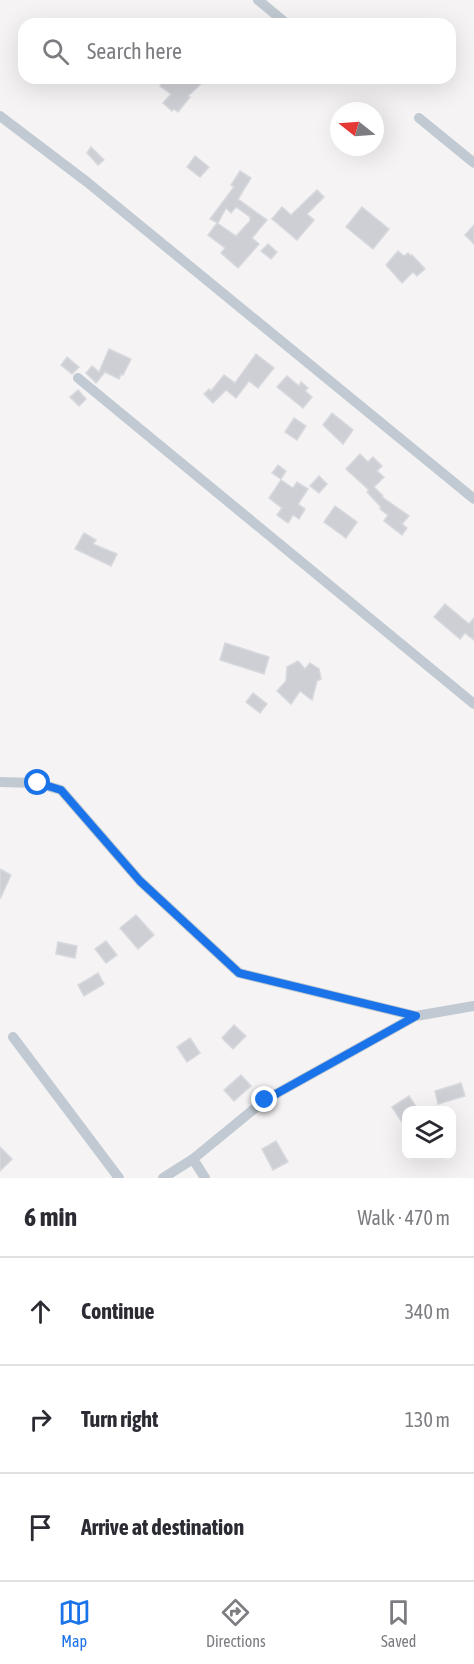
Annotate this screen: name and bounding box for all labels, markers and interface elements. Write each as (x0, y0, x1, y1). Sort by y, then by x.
search box (18, 18, 456, 84)
icon: search (39, 35, 72, 68)
text: Search here (87, 38, 182, 64)
north arrow (330, 102, 384, 156)
route start (24, 769, 50, 795)
route end (251, 1086, 277, 1112)
map controls (402, 1106, 456, 1160)
button: layers (402, 1106, 456, 1160)
text: 6 min (24, 1202, 77, 1232)
text: Walk · 470 m (358, 1206, 450, 1229)
icon: ahead (24, 1295, 57, 1328)
text: Continue (81, 1298, 155, 1324)
text: 340 m (405, 1300, 450, 1323)
icon: right (24, 1403, 57, 1436)
text: Turn right (81, 1406, 158, 1432)
text: 130 m (405, 1408, 450, 1431)
icon: arrive (24, 1511, 57, 1544)
text: Arrive at destination (81, 1514, 244, 1540)
tab: Map (58, 1596, 91, 1650)
tab: Directions (206, 1596, 266, 1650)
tab: Saved (381, 1596, 416, 1650)

